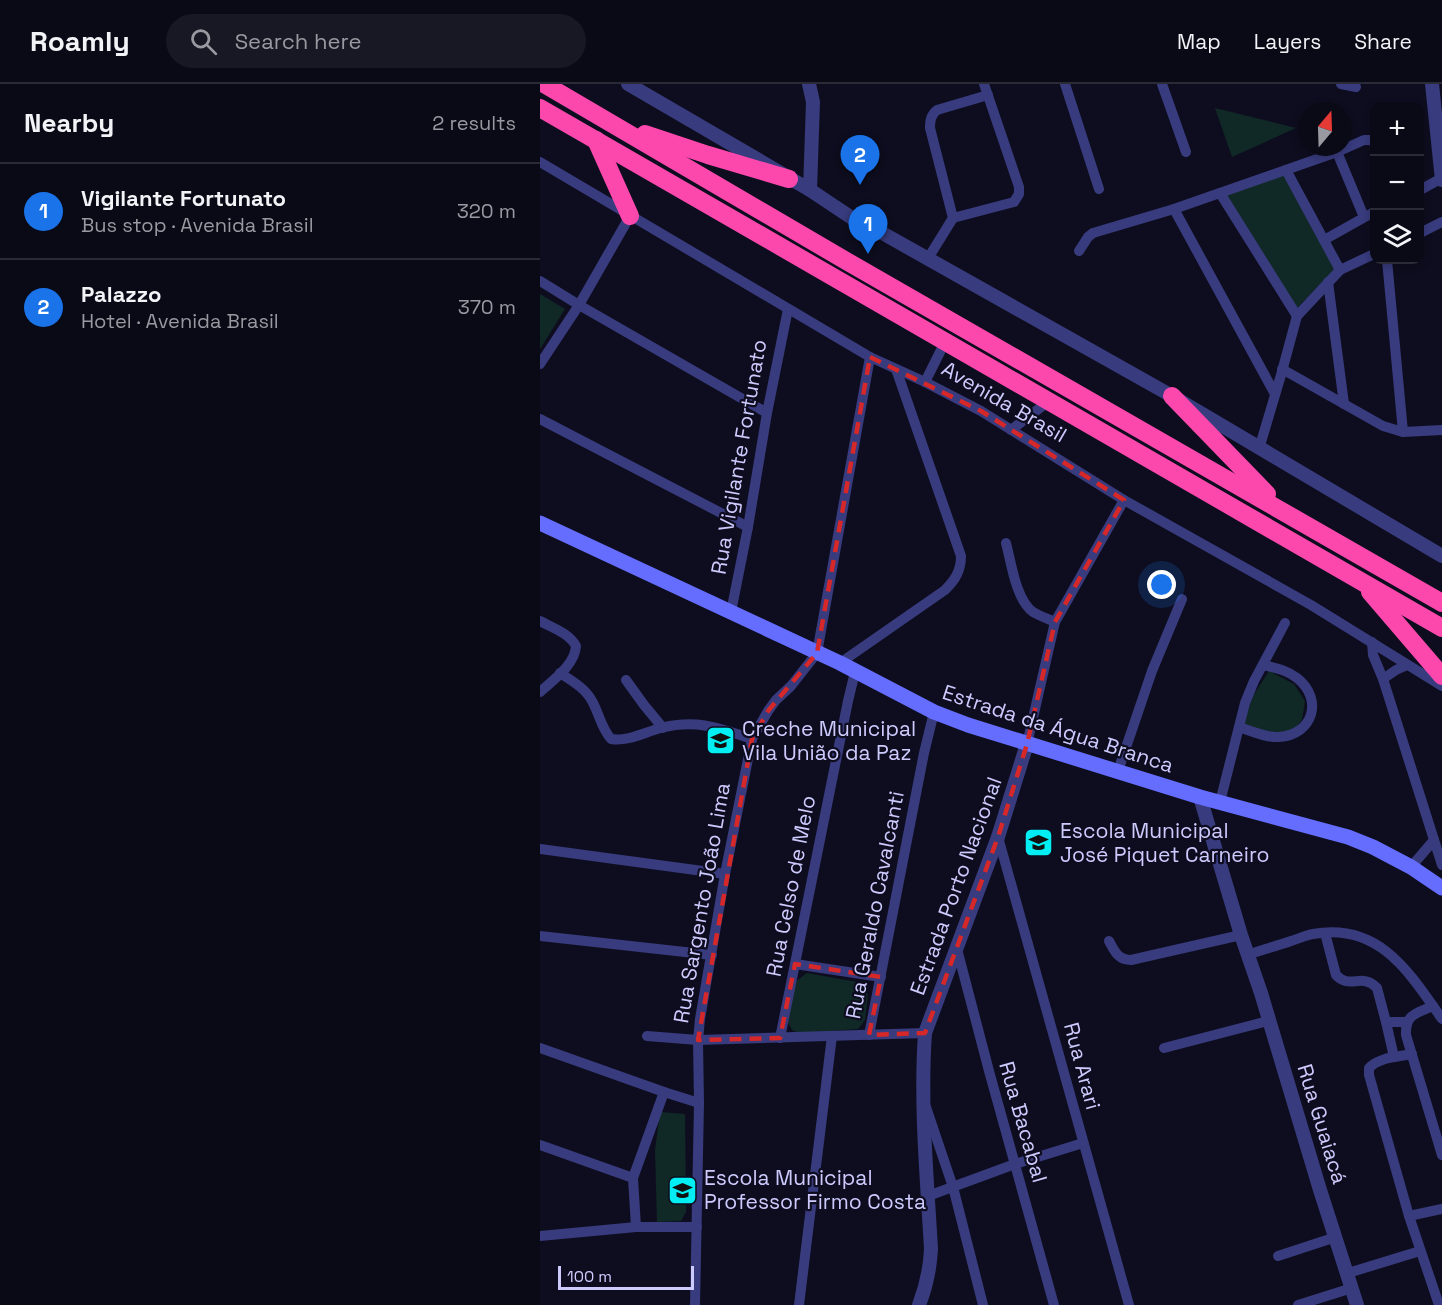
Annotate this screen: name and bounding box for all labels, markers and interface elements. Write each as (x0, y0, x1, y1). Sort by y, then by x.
search box (166, 14, 586, 68)
text: Roamly (30, 23, 130, 59)
icon: search (187, 25, 220, 58)
text: Search here (235, 27, 361, 55)
text: Map (1177, 28, 1221, 55)
text: Layers (1254, 28, 1321, 55)
text: Share (1354, 28, 1412, 55)
north arrow (1298, 102, 1352, 156)
map controls (1370, 102, 1424, 264)
button: + (1370, 102, 1424, 156)
text: Nearby (24, 106, 114, 140)
text: 2 results (432, 110, 516, 136)
pin: 2 (840, 135, 880, 185)
button: − (1370, 156, 1424, 210)
text: Vigilante Fortunato (81, 184, 286, 212)
text: 1 (39, 198, 48, 224)
text: 320 m (457, 198, 516, 224)
pin: 1 (848, 204, 888, 254)
button: layers (1370, 210, 1424, 264)
text: Bus stop · Avenida Brasil (81, 212, 314, 238)
text: Palazzo (81, 280, 161, 308)
text: 2 (38, 294, 49, 320)
text: 370 m (458, 294, 516, 320)
text: Hotel · Avenida Brasil (81, 308, 279, 334)
street label: Rua Vigilante Fortunato (705, 337, 772, 577)
street label: Avenida Brasil (937, 355, 1072, 448)
your location (1147, 570, 1176, 599)
street label: Estrada da Água Branca (939, 678, 1177, 779)
place label: Creche Municipal Vila União da Paz (742, 715, 916, 766)
school or university icon: Creche Municipal Vila União da Paz (705, 725, 737, 757)
street label: Estrada Porto Nacional (904, 773, 1008, 999)
street label: Rua Sargento João Lima (667, 780, 736, 1025)
street label: Rua Geraldo Cavalcanti (839, 789, 910, 1021)
street label: Rua Celso de Melo (760, 793, 821, 979)
place label: Escola Municipal José Piquet Carneiro (1060, 817, 1269, 868)
school or university icon: Escola Municipal José Piquet Carneiro (1023, 827, 1055, 859)
street label: Rua Arari (1058, 1019, 1107, 1112)
street label: Rua Bacabal (993, 1058, 1054, 1185)
street label: Rua Guaiacá (1291, 1061, 1354, 1187)
place label: Escola Municipal Professor Firmo Costa (704, 1164, 926, 1215)
school or university icon: Escola Municipal Professor Firmo Costa (667, 1174, 699, 1206)
scale bar (558, 1263, 694, 1290)
text: 100 m (567, 1266, 612, 1287)

